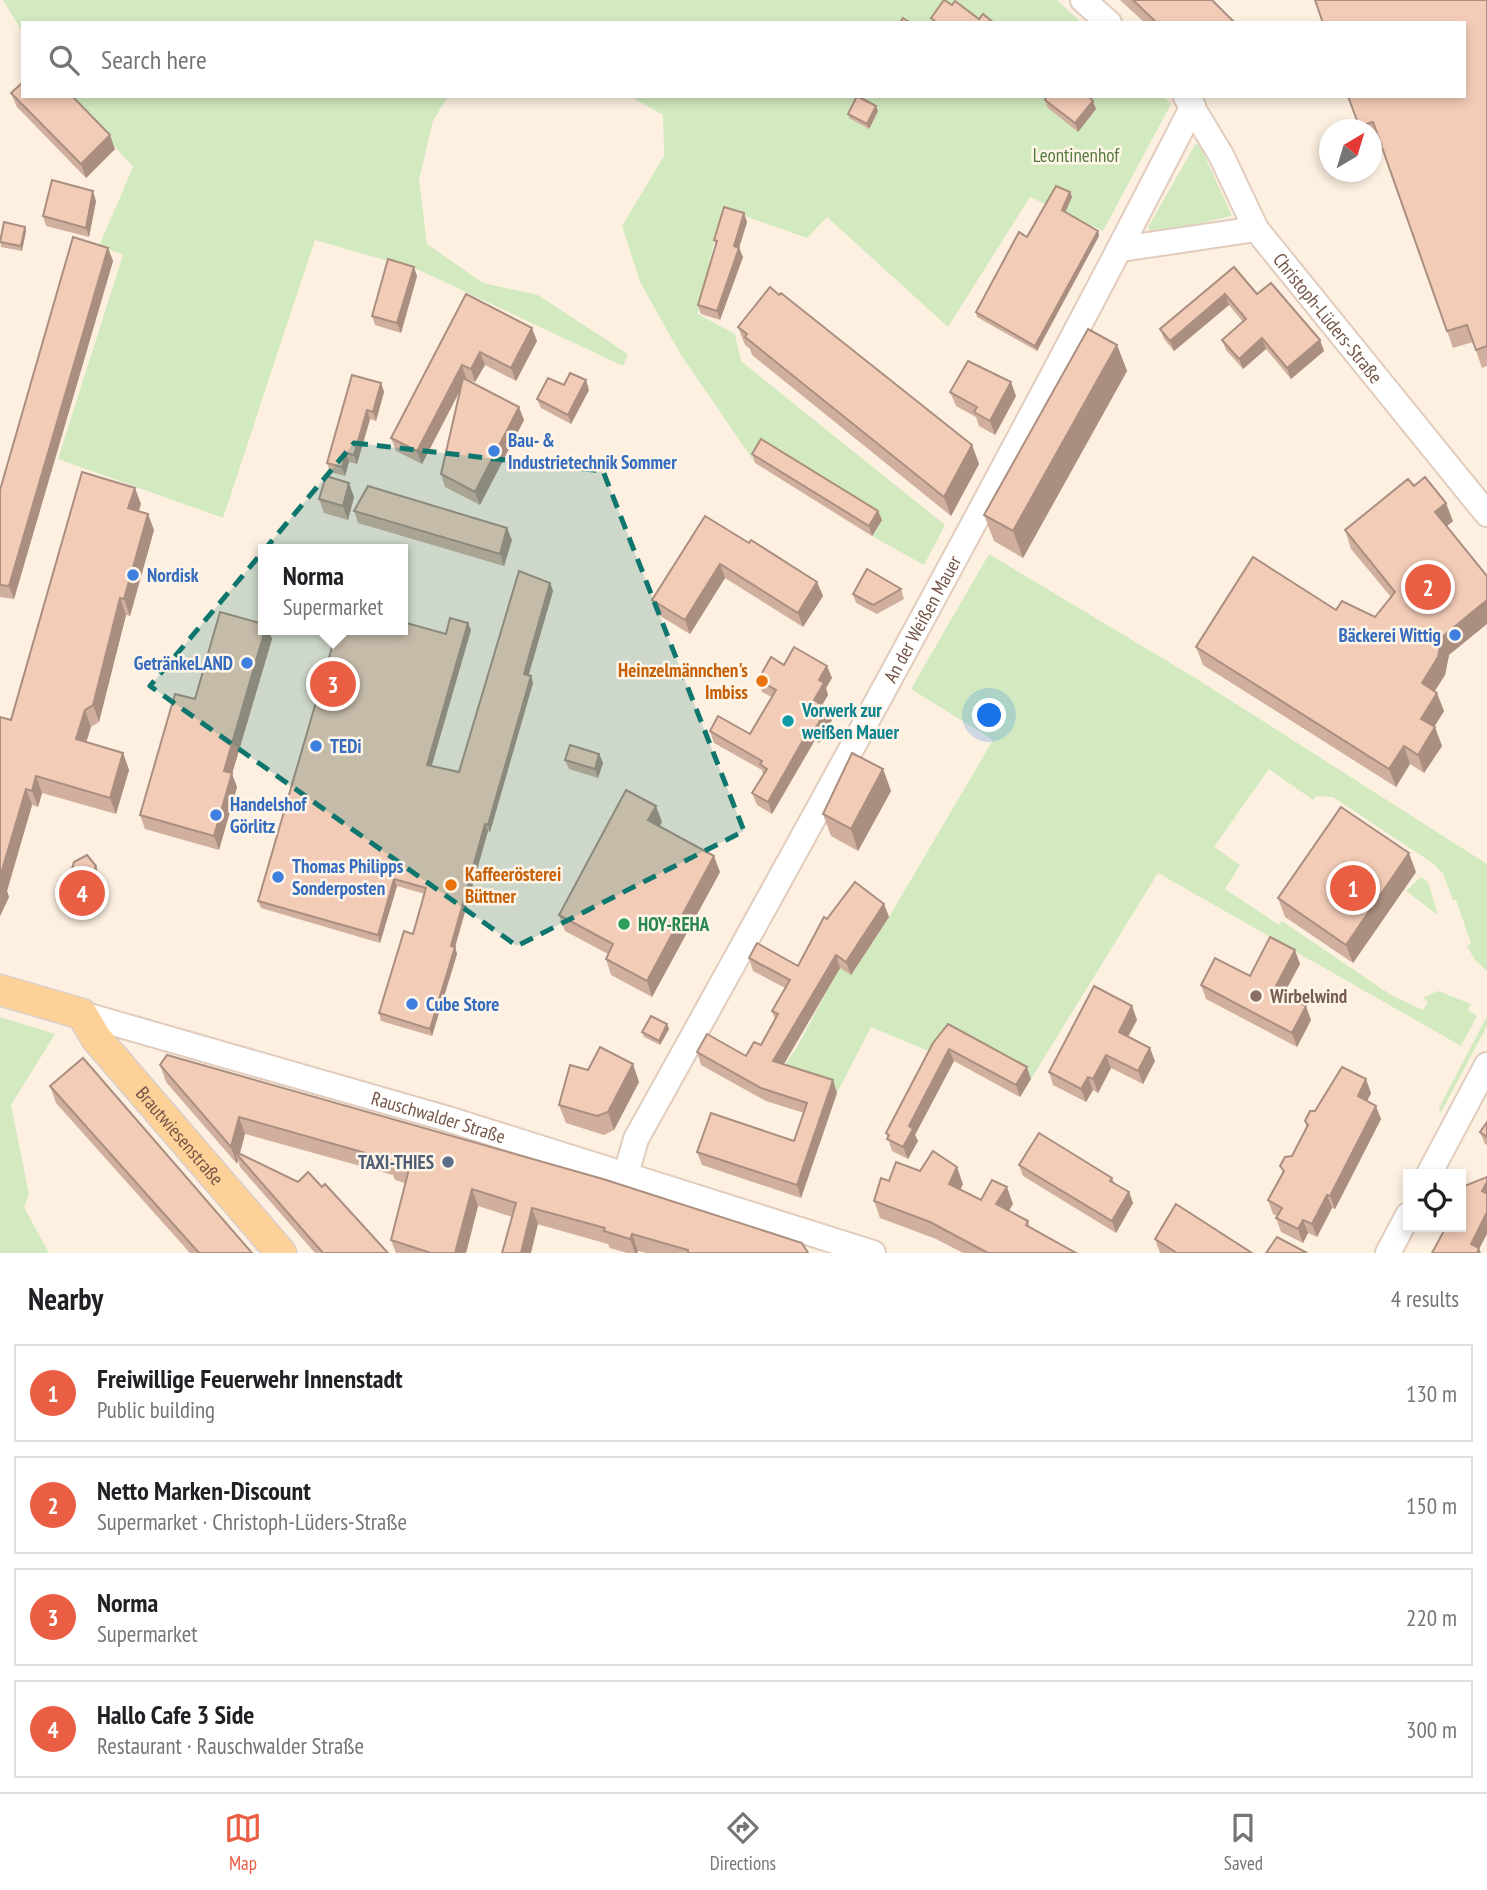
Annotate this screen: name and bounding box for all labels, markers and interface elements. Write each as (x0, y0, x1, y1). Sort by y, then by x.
search box (21, 21, 1466, 98)
icon: search (45, 41, 83, 79)
text: Search here (101, 43, 207, 76)
north arrow (1319, 119, 1382, 182)
park label: Leontinenhof (1033, 143, 1120, 167)
street label: Christoph-Lüders-Straße (1268, 248, 1388, 388)
place label: Bau- & Industrietechnik Sommer (508, 428, 677, 474)
marker: Bau- & Industrietechnik Sommer (486, 443, 502, 459)
popup (258, 544, 408, 635)
street label: An der Weißen Mauer (878, 550, 967, 687)
text: Norma (283, 559, 344, 592)
pin: 2 (1405, 561, 1451, 613)
place label: Nordisk (147, 563, 199, 587)
marker: Nordisk (125, 567, 141, 583)
text: Supermarket (283, 592, 383, 621)
place label: Bäckerei Wittig (1338, 623, 1441, 647)
marker: Bäckerei Wittig (1447, 627, 1463, 643)
place label: GetränkeLAND (134, 651, 233, 675)
marker: GetränkeLAND (239, 655, 255, 671)
pin: 3 (310, 658, 356, 710)
place label: Heinzelmännchen's Imbiss (618, 658, 748, 704)
marker: Heinzelmännchen's Imbiss (754, 673, 770, 689)
place label: Vorwerk zur weißen Mauer (801, 698, 899, 744)
your location (972, 698, 1006, 732)
marker: Vorwerk zur weißen Mauer (780, 713, 796, 729)
place label: TEDi (330, 734, 362, 758)
marker: TEDi (308, 738, 324, 754)
place label: Handelshof Görlitz (230, 792, 307, 838)
marker: Handelshof Görlitz (208, 807, 224, 823)
place label: Thomas Philipps Sonderposten (292, 854, 404, 900)
place label: Kaffeerösterei Büttner (465, 862, 561, 908)
pin: 1 (1330, 862, 1376, 914)
pin: 4 (59, 867, 105, 919)
marker: Thomas Philipps Sonderposten (270, 869, 286, 885)
marker: Kaffeerösterei Büttner (443, 877, 459, 893)
place label: HOY-REHA (638, 912, 710, 936)
marker: HOY-REHA (616, 916, 632, 932)
place label: Wirbelwind (1269, 984, 1347, 1008)
marker: Wirbelwind (1248, 988, 1264, 1004)
place label: Cube Store (426, 992, 499, 1016)
marker: Cube Store (404, 996, 420, 1012)
street label: Brautwiesenstraße (131, 1081, 229, 1190)
street label: Rauschwalder Straße (369, 1086, 508, 1148)
place label: TAXI-THIES (358, 1150, 434, 1174)
marker: TAXI-THIES (440, 1154, 456, 1170)
map controls (1403, 1169, 1466, 1232)
button: locate (1403, 1169, 1466, 1232)
text: Nearby (28, 1279, 103, 1318)
text: 4 results (1391, 1284, 1459, 1313)
text: Freiwillige Feuerwehr Innenstadt (97, 1362, 403, 1395)
text: 1 (48, 1379, 59, 1408)
text: 130 m (1406, 1379, 1457, 1408)
text: Public building (97, 1395, 215, 1424)
text: Netto Marken-Discount (97, 1474, 311, 1507)
text: 2 (48, 1491, 59, 1520)
text: 150 m (1406, 1491, 1457, 1520)
text: Supermarket · Christoph-Lüders-Straße (97, 1507, 407, 1536)
text: Norma (97, 1586, 158, 1619)
text: 3 (48, 1603, 59, 1632)
text: 220 m (1406, 1603, 1457, 1632)
text: Supermarket (97, 1619, 198, 1648)
text: Hallo Cafe 3 Side (97, 1698, 254, 1731)
text: 4 (48, 1715, 59, 1744)
text: 300 m (1406, 1715, 1457, 1744)
text: Restaurant · Rauschwalder Straße (97, 1731, 364, 1760)
tab: Map (224, 1809, 262, 1875)
tab: Directions (710, 1809, 776, 1875)
tab: Saved (1224, 1809, 1263, 1875)

